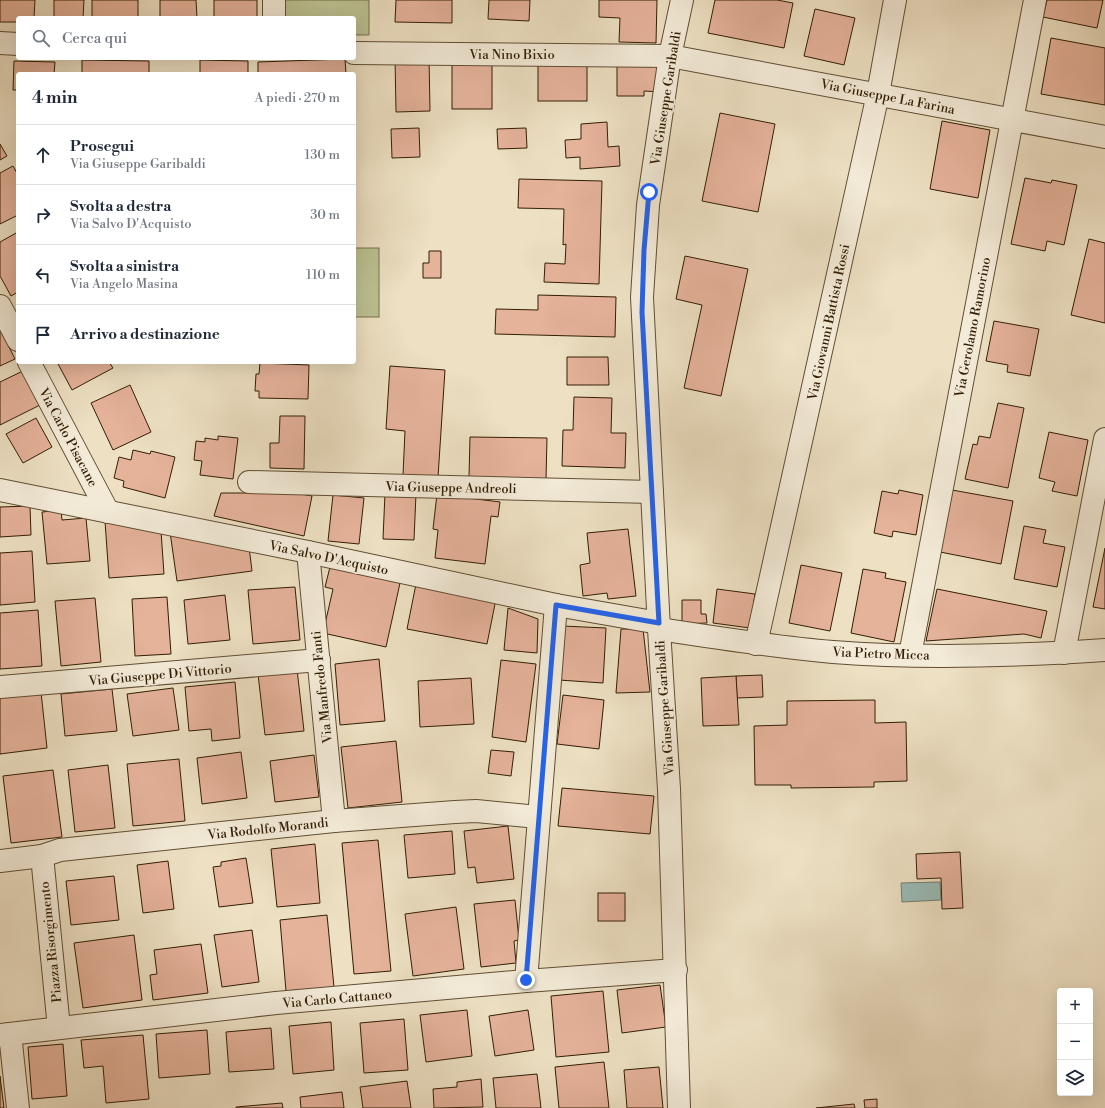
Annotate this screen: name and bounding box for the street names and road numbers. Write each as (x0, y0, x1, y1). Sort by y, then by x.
street label: Via Giuseppe Garibaldi (647, 30, 685, 167)
street label: Via Nino Bixio (468, 47, 555, 63)
street label: Via Giuseppe La Farina (818, 76, 957, 118)
street label: Via Giovanni Battista Rossi (804, 243, 853, 403)
street label: Via Gerolamo Ramorino (951, 256, 994, 400)
street label: Via Carlo Pisacane (35, 384, 101, 490)
street label: Via Giuseppe Andreoli (384, 479, 517, 497)
street label: Via Salvo D'Acquisto (267, 537, 390, 578)
street label: Via Manfredo Fanti (308, 630, 336, 745)
street label: Via Giuseppe Garibaldi (652, 640, 678, 777)
street label: Via Pietro Micca (831, 644, 930, 664)
street label: Via Giuseppe Di Vittorio (87, 661, 232, 689)
street label: Via Rodolfo Morandi (206, 815, 329, 843)
street label: Piazza Risorgimento (37, 881, 65, 1003)
street label: Via Carlo Cattaneo (281, 986, 393, 1012)

